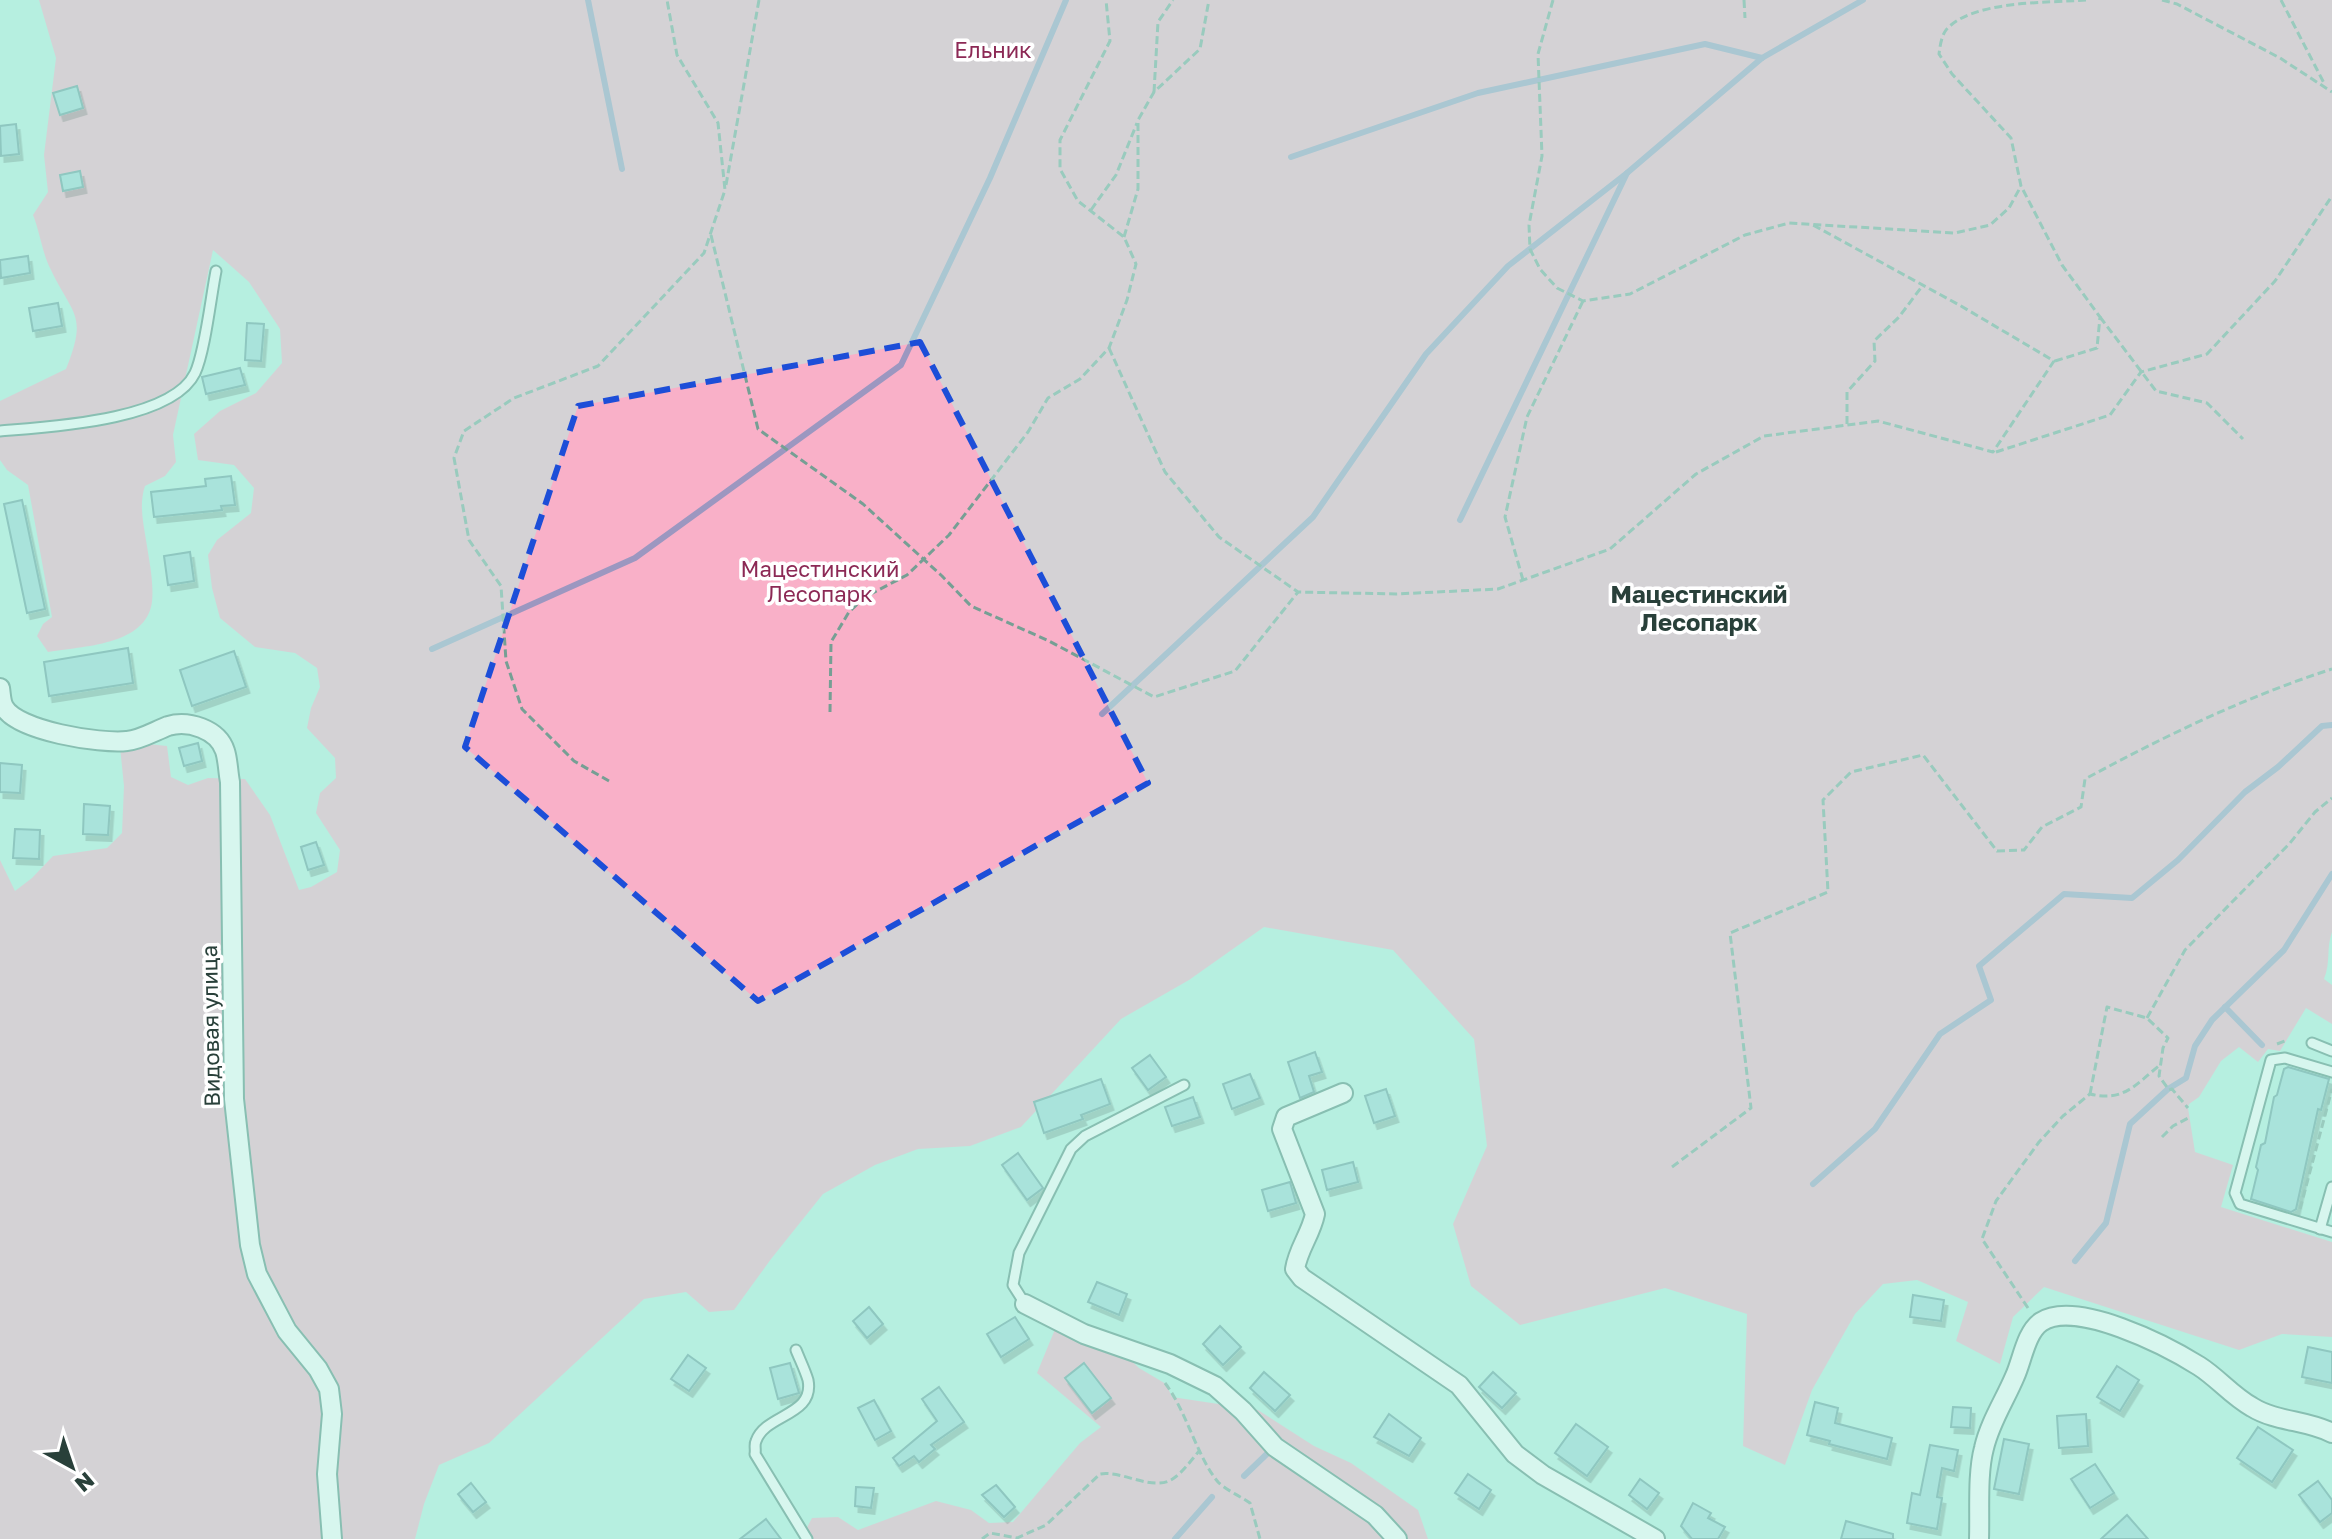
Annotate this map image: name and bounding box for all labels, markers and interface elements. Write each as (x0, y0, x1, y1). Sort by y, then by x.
park label: Ельник (954, 36, 1032, 63)
park label: Мацестинский Лесопарк (741, 555, 899, 607)
district label: Мацестинский Лесопарк (1610, 579, 1788, 636)
street label: Видовая улица (195, 945, 225, 1107)
north arrow (32, 1427, 112, 1507)
text: N (70, 1467, 100, 1498)

